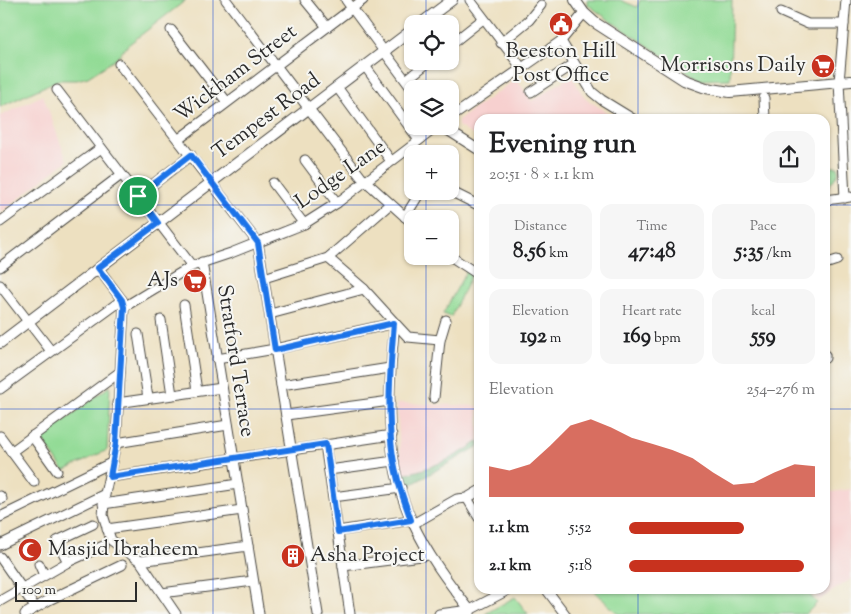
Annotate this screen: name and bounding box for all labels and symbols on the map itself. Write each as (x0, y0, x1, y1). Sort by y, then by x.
public building icon: Beeston Hill Post Office (548, 11, 574, 37)
street label: Wickham Street (168, 18, 304, 130)
place label: Beeston Hill Post Office (506, 37, 617, 91)
place label: Morrisons Daily (661, 51, 807, 81)
supermarket icon: Morrisons Daily (810, 53, 836, 79)
street label: Tempest Road (207, 66, 327, 168)
street label: Lodge Lane (290, 133, 392, 217)
pin (117, 175, 159, 217)
place label: AJs (147, 266, 178, 296)
supermarket icon: AJs (182, 268, 208, 294)
street label: Stratford Terrace (208, 283, 262, 439)
place label: Masjid Ibraheem (48, 535, 199, 565)
mosque icon: Masjid Ibraheem (17, 537, 43, 563)
place label: Asha Project (310, 541, 425, 571)
building icon: Asha Project (280, 543, 306, 569)
scale bar (15, 579, 138, 602)

